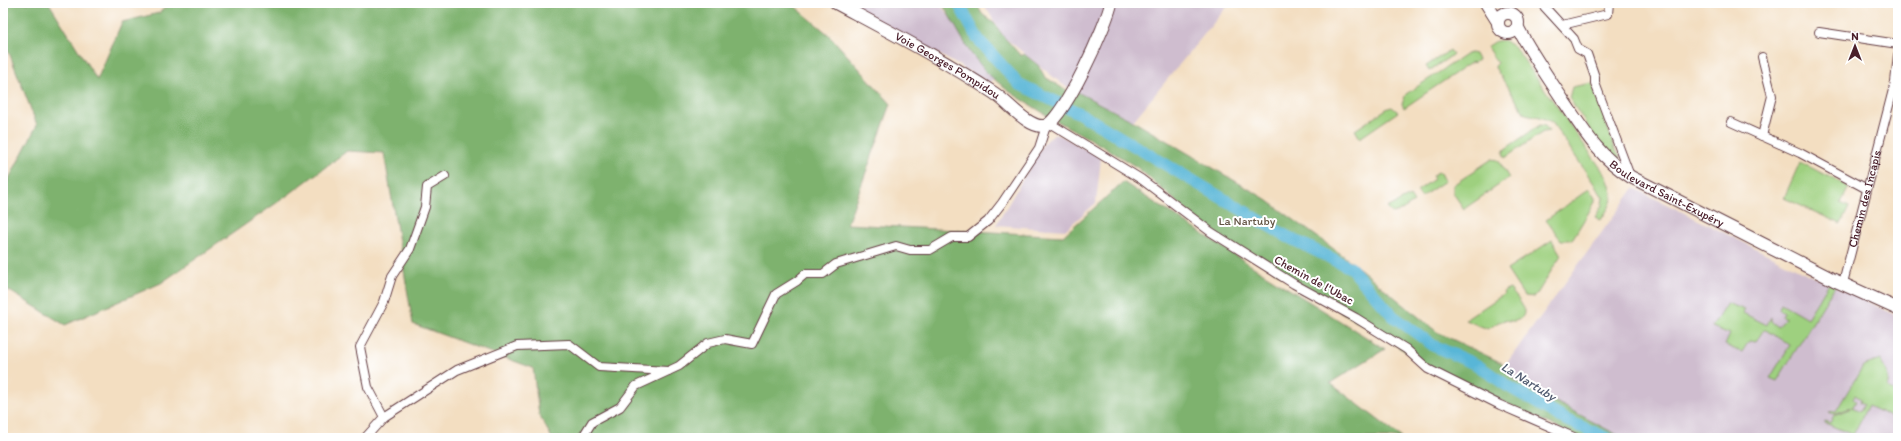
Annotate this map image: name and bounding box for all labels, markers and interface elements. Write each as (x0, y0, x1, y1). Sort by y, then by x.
north arrow (1835, 26, 1875, 66)
street label: Voie Georges Pompidou (893, 29, 1003, 102)
text: N (1851, 30, 1859, 43)
street label: Chemin des Incapis (1845, 148, 1884, 249)
street label: Boulevard Saint-Exupéry (1607, 157, 1727, 230)
park label: La Nartuby (1219, 214, 1276, 228)
street label: Chemin de l'Ubac (1272, 252, 1357, 308)
water label: La Nartuby (1499, 359, 1560, 405)

